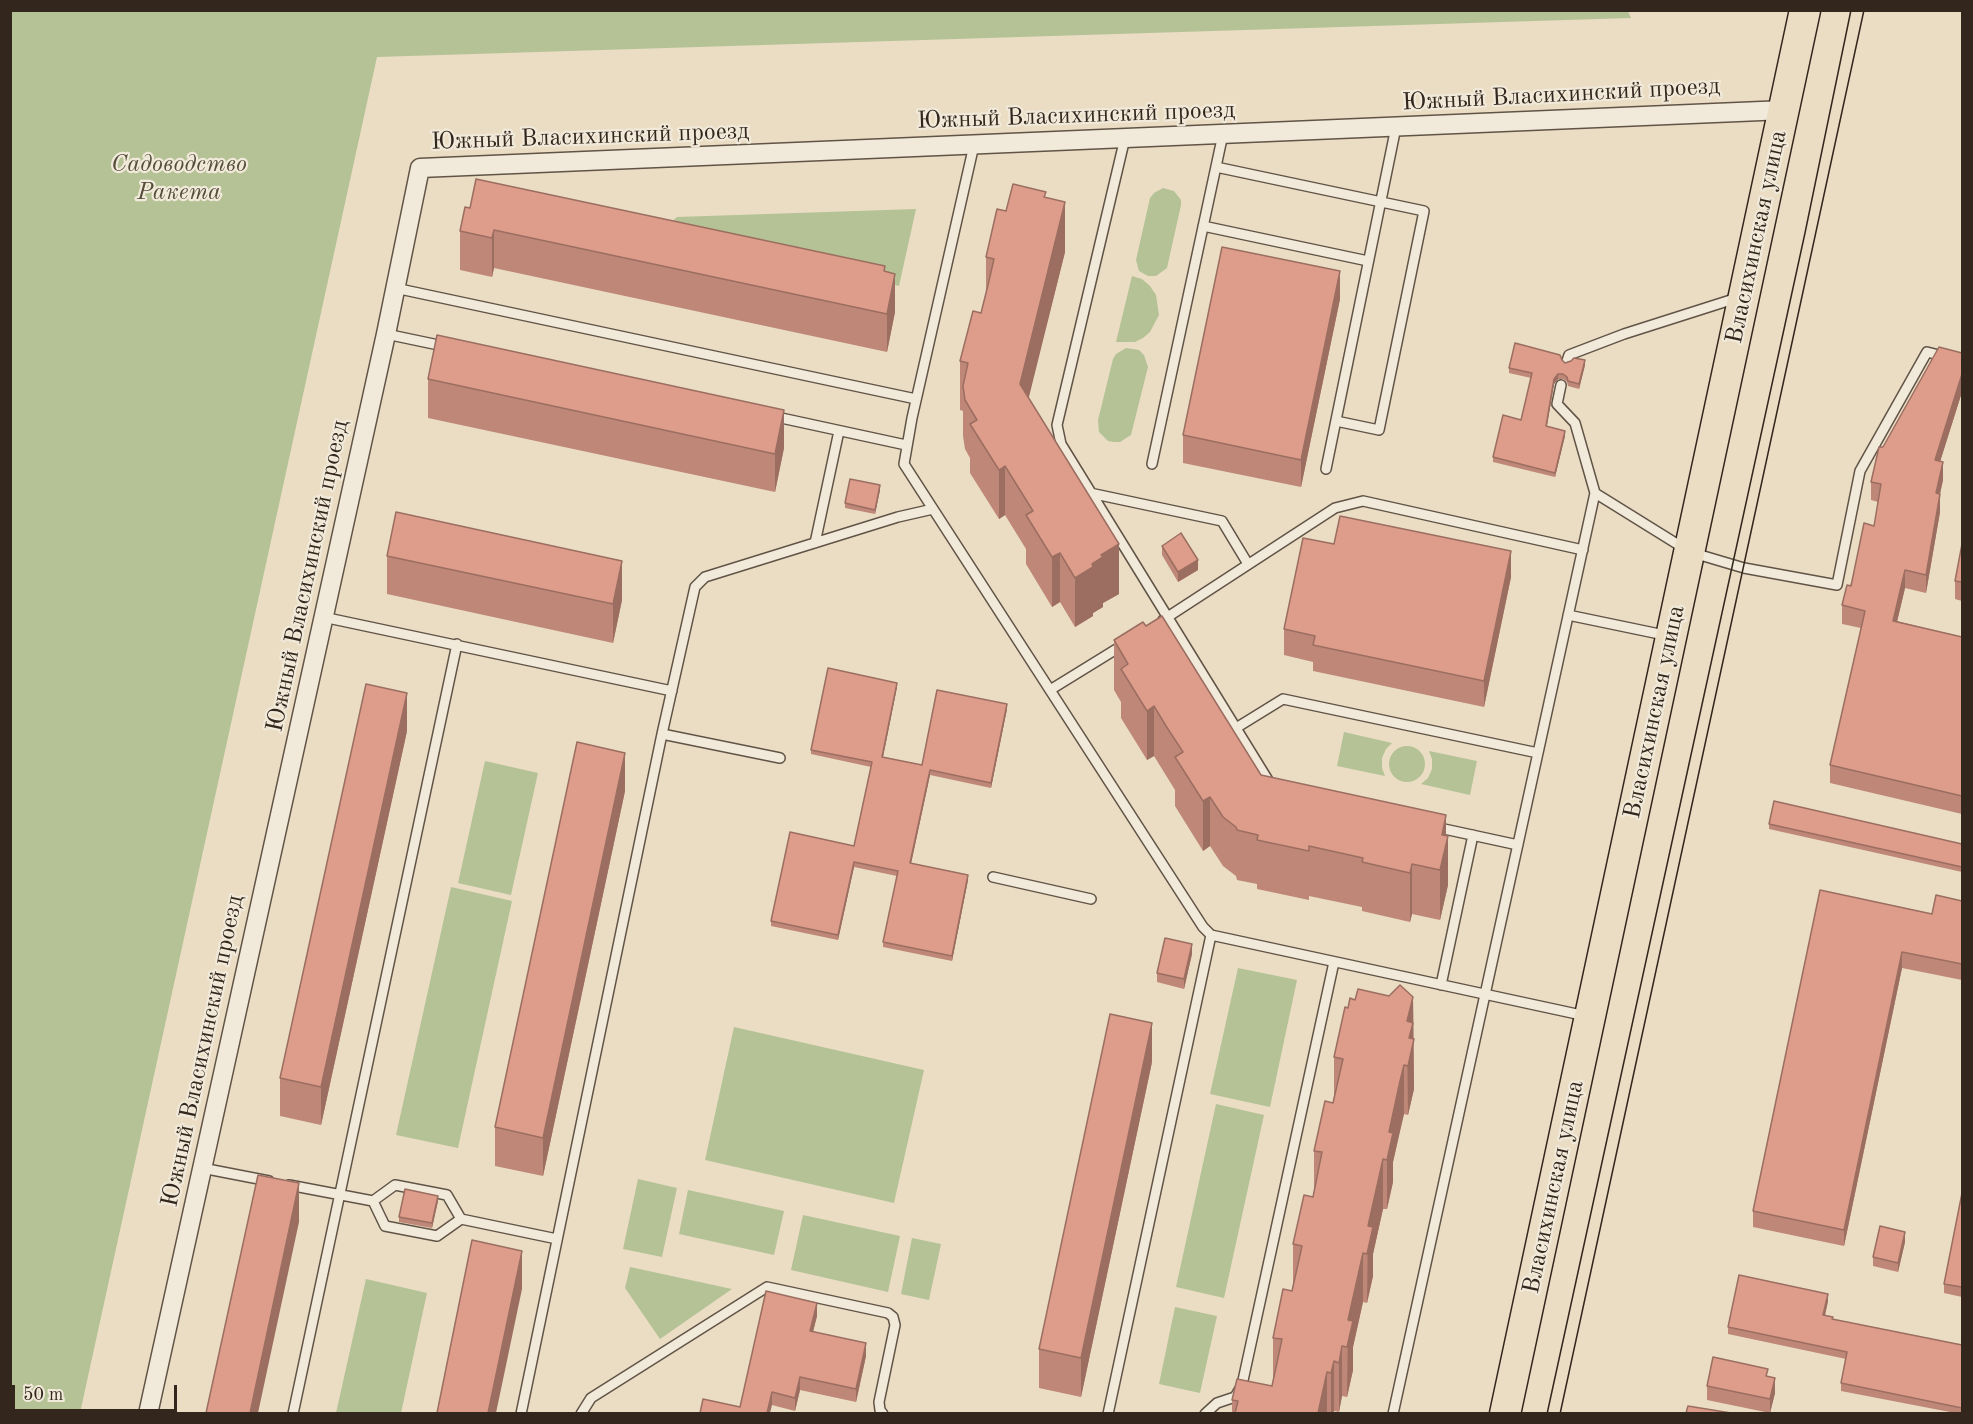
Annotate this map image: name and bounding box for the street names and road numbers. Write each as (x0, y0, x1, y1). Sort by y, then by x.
street label: Южный Власихинский проезд (1401, 72, 1721, 118)
street label: Южный Власихинский проезд (917, 96, 1235, 136)
street label: Южный Власихинский проезд (431, 117, 749, 157)
street label: Власихинская улица (1720, 128, 1794, 346)
street label: Южный Власихинский проезд (261, 417, 355, 735)
street label: Власихинская улица (1618, 603, 1692, 821)
street label: Южный Власихинский проезд (156, 892, 250, 1210)
street label: Власихинская улица (1517, 1078, 1591, 1296)

